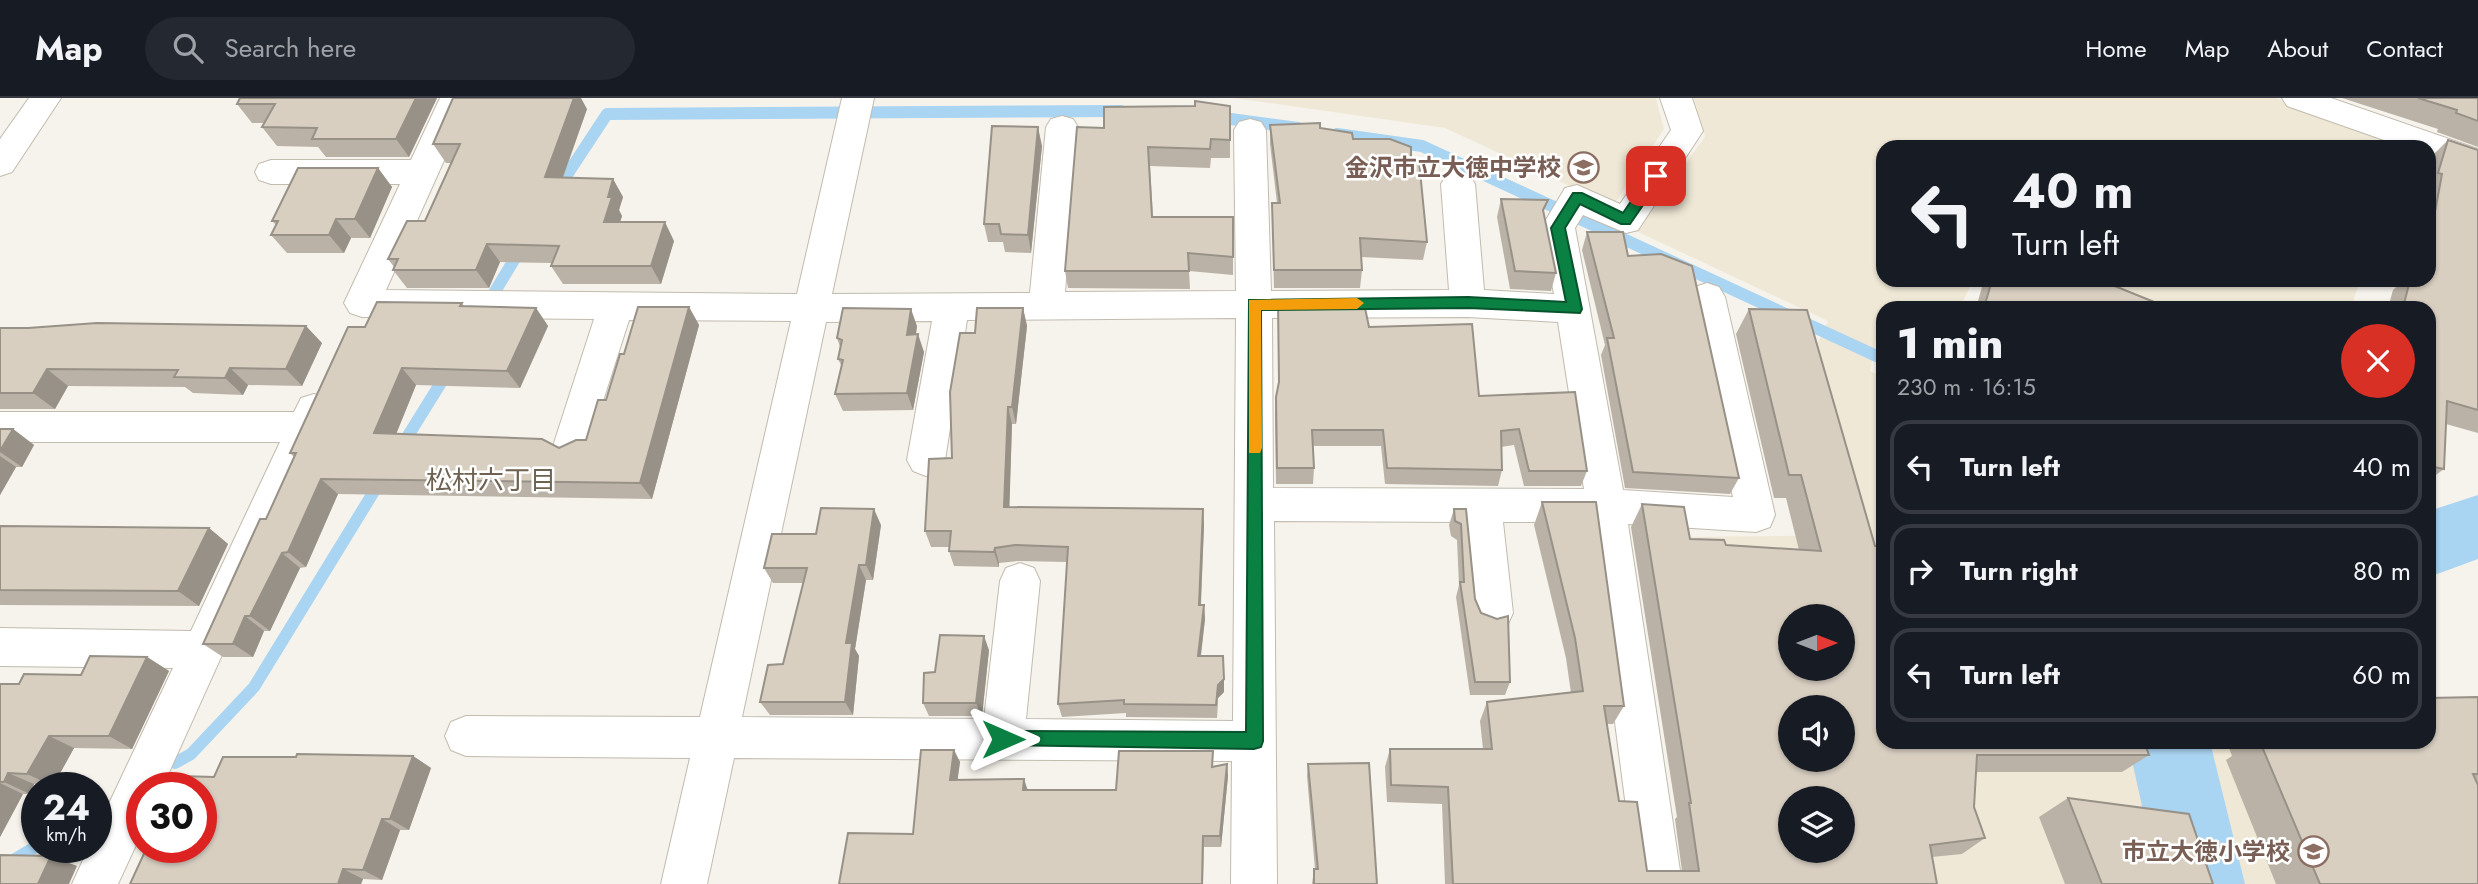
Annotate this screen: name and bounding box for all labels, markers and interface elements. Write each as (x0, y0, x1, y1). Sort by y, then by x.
search box (145, 17, 635, 80)
text: Map (35, 25, 103, 72)
icon: search (169, 29, 207, 67)
text: Search here (225, 29, 356, 67)
text: Home (2085, 31, 2147, 66)
text: Map (2185, 31, 2229, 66)
text: About (2267, 31, 2328, 66)
text: Contact (2366, 31, 2443, 66)
pin (1626, 146, 1686, 206)
place label: 金沢市立大徳中学校 (1345, 150, 1561, 185)
school or university icon: 金沢市立大徳中学校 (1567, 151, 1601, 185)
text: 40 m (2012, 156, 2134, 226)
icon: arrive (1637, 157, 1675, 195)
icon: left (1897, 168, 1988, 259)
text: Turn left (2012, 221, 2119, 267)
text: 1 min (1897, 313, 2003, 374)
button: close (2341, 324, 2415, 398)
text: 230 m · 16:15 (1897, 370, 2036, 404)
icon: left (1901, 448, 1939, 486)
text: Turn left (1960, 448, 2060, 486)
text: 40 m (2352, 448, 2411, 486)
district label: 松村六丁目 (426, 461, 556, 499)
icon: right (1901, 552, 1939, 590)
text: Turn right (1960, 552, 2078, 590)
text: 80 m (2353, 552, 2411, 590)
north arrow (1778, 604, 1855, 681)
map controls (1778, 604, 1855, 863)
icon: left (1901, 656, 1939, 694)
text: Turn left (1960, 656, 2060, 694)
text: 60 m (2352, 656, 2411, 694)
button: sound (1778, 695, 1855, 772)
position arrow (966, 702, 1040, 776)
speed limit sign: 30 (126, 772, 217, 863)
text: 24 (43, 783, 90, 833)
button: layers (1778, 786, 1855, 863)
text: km/h (46, 822, 87, 848)
place label: 市立大徳小学校 (2122, 834, 2290, 869)
school or university icon: 市立大徳小学校 (2296, 835, 2330, 869)

